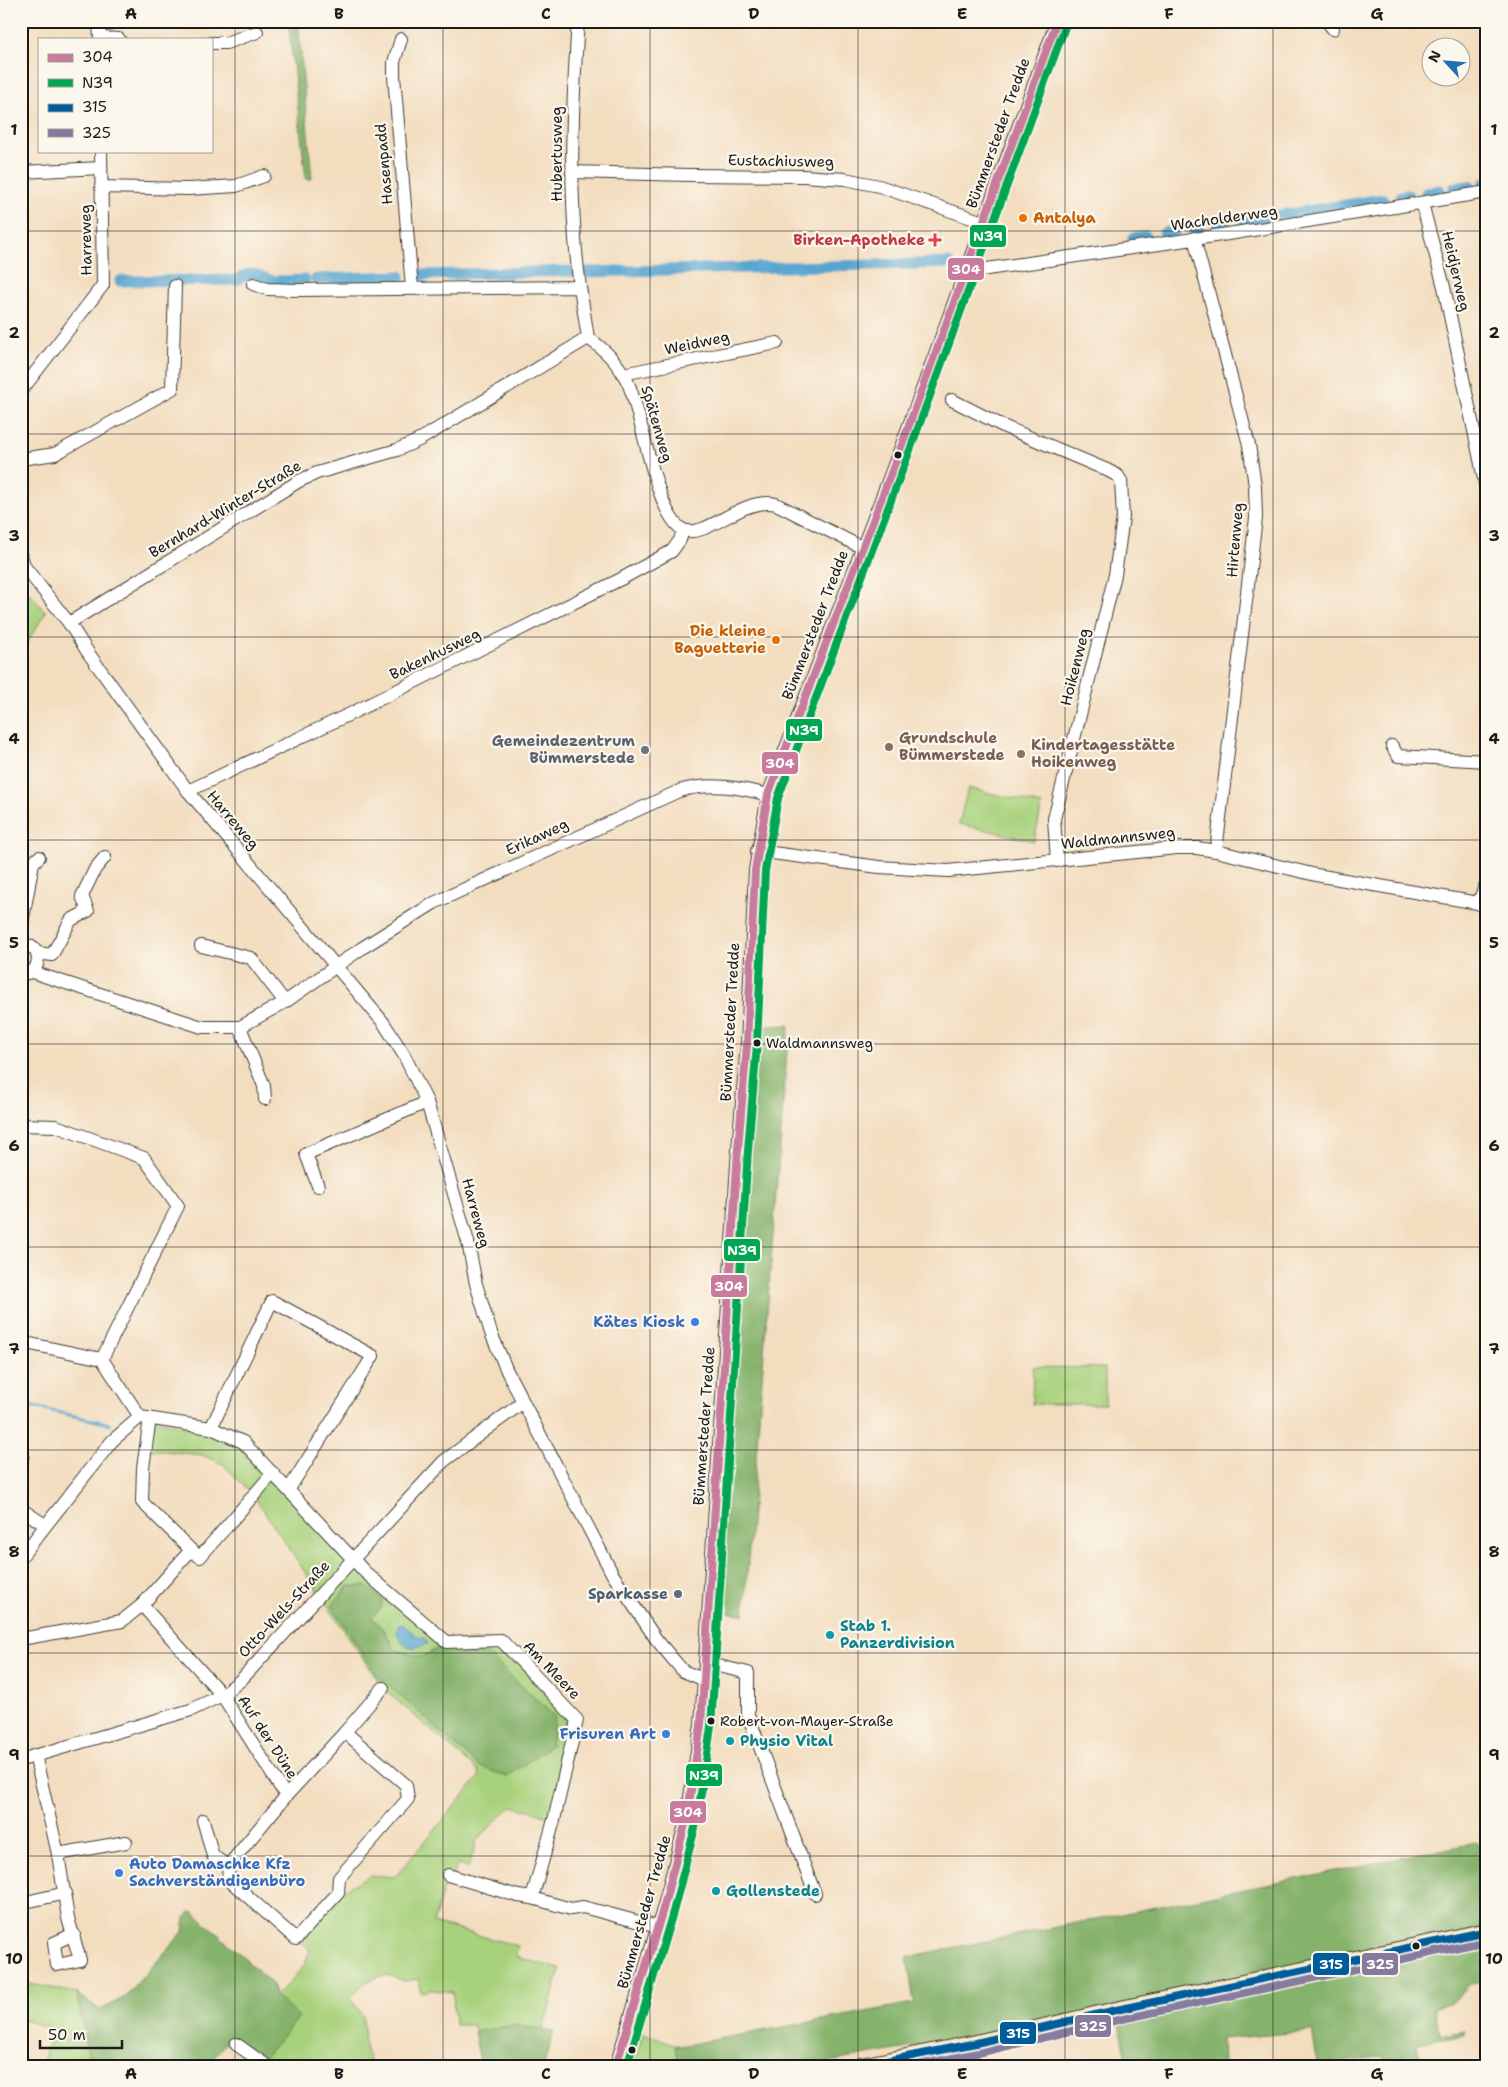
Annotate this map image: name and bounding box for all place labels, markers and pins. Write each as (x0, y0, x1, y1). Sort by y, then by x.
place label: Antalya (1033, 208, 1096, 228)
marker: Antalya (1017, 212, 1029, 224)
place label: Birken-Apotheke (793, 230, 925, 250)
marker: Birken-Apotheke (929, 234, 941, 246)
unlabelled marker (893, 450, 903, 460)
place label: Die kleine Baguetterie (674, 621, 766, 658)
marker: Die kleine Baguetterie (770, 634, 782, 646)
place label: Grundschule Bümmerstede (899, 728, 1005, 765)
place label: Gemeindezentrum Bümmerstede (492, 731, 635, 768)
place label: Kindertagesstätte Hoikenweg (1031, 735, 1175, 772)
marker: Grundschule Bümmerstede (883, 741, 895, 753)
marker: Gemeindezentrum Bümmerstede (639, 744, 651, 756)
marker: Kindertagesstätte Hoikenweg (1015, 748, 1027, 760)
place label: Waldmannsweg (766, 1034, 873, 1052)
marker: Waldmannsweg (752, 1038, 762, 1048)
place label: Kätes Kiosk (593, 1312, 685, 1332)
marker: Kätes Kiosk (689, 1316, 701, 1328)
place label: Sparkasse (588, 1584, 668, 1604)
marker: Sparkasse (672, 1588, 684, 1600)
place label: Stab 1. Panzerdivision (840, 1616, 955, 1653)
marker: Stab 1. Panzerdivision (824, 1629, 836, 1641)
place label: Robert-von-Mayer-Straße (720, 1712, 894, 1730)
marker: Robert-von-Mayer-Straße (706, 1716, 716, 1726)
place label: Frisuren Art (560, 1724, 656, 1744)
marker: Frisuren Art (660, 1728, 672, 1740)
place label: Physio Vital (740, 1731, 833, 1751)
marker: Physio Vital (724, 1735, 736, 1747)
place label: Auto Damaschke Kfz Sachverständigenbüro (129, 1854, 306, 1891)
marker: Auto Damaschke Kfz Sachverständigenbüro (113, 1867, 125, 1879)
place label: Gollenstede (726, 1881, 820, 1901)
marker: Gollenstede (710, 1885, 722, 1897)
unlabelled marker (1411, 1941, 1421, 1951)
unlabelled marker (627, 2045, 637, 2055)

